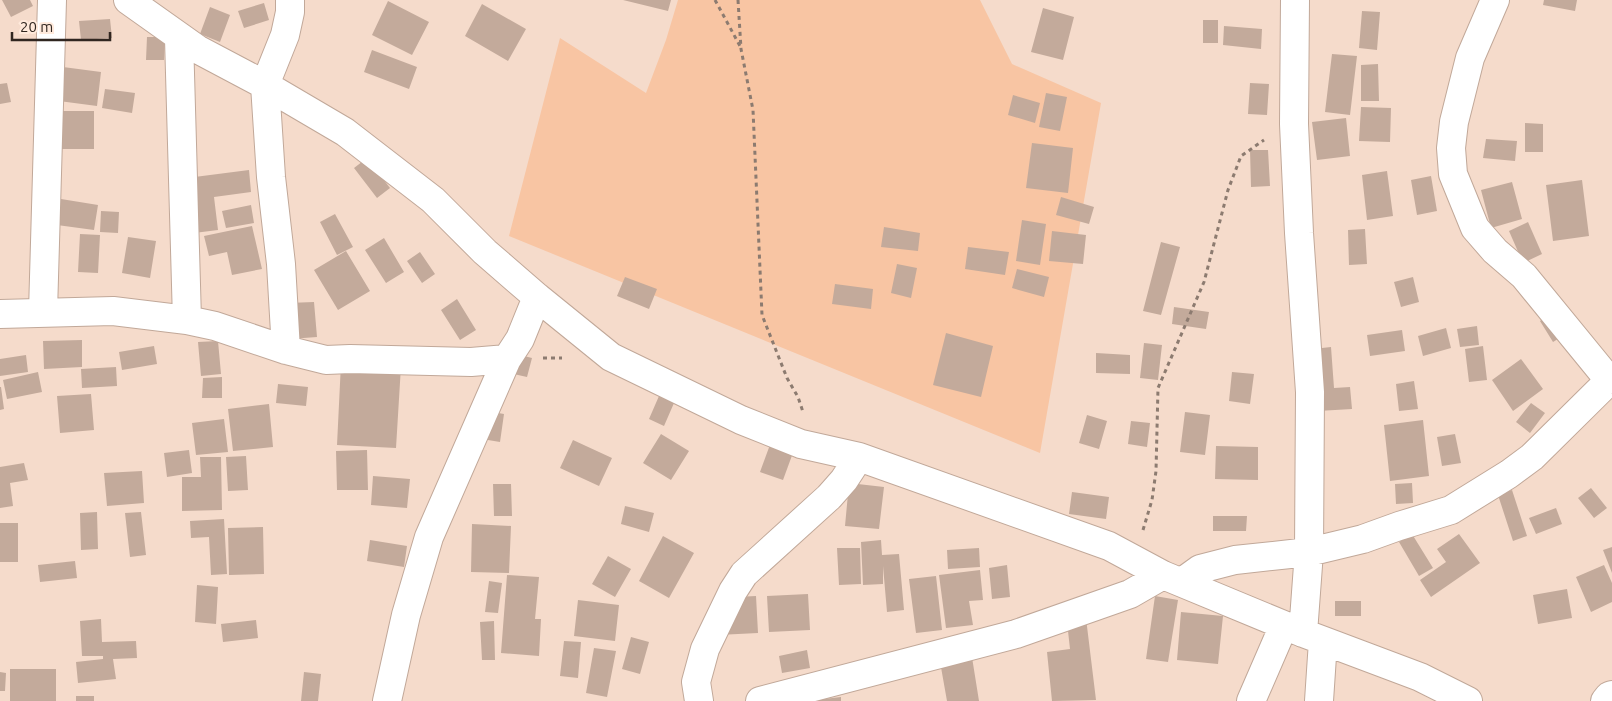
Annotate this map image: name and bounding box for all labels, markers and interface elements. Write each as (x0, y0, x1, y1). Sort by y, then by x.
scale bar (12, 10, 110, 42)
text: 20 m (20, 18, 53, 35)

